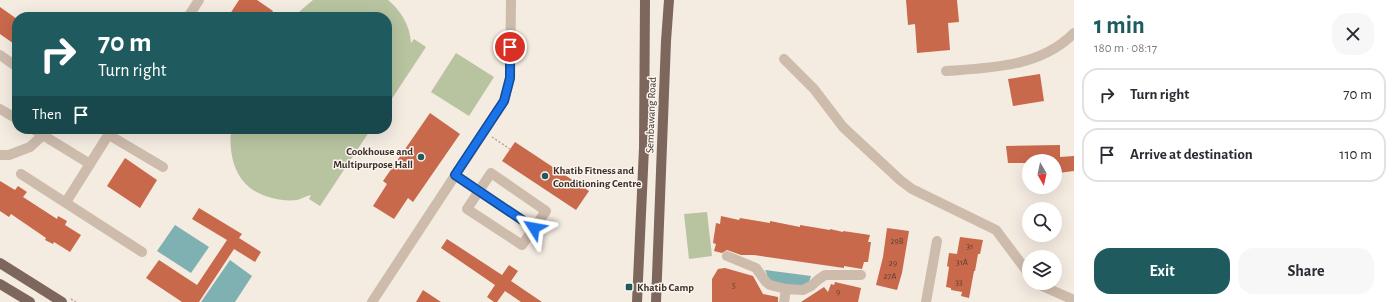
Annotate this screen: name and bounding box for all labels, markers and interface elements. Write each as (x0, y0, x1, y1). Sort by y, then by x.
button: close (1332, 13, 1374, 55)
text: 1 min (1094, 14, 1145, 38)
icon: right (32, 28, 84, 80)
text: 70 m (98, 29, 152, 57)
pin (493, 30, 527, 64)
icon: arrive (499, 36, 521, 58)
text: 180 m · 08:17 (1094, 42, 1157, 55)
text: Turn right (98, 62, 167, 80)
street label: Sembawang Road (644, 76, 658, 153)
icon: right (1096, 84, 1118, 106)
text: Turn right (1130, 87, 1189, 102)
text: 70 m (1343, 87, 1372, 102)
icon: arrive (70, 104, 92, 126)
text: Then (32, 107, 62, 122)
icon: arrive (1096, 144, 1118, 166)
place label: Cookhouse and Multipurpose Hall (333, 146, 413, 170)
text: Arrive at destination (1130, 147, 1253, 162)
text: 110 m (1339, 147, 1372, 162)
marker: Cookhouse and Multipurpose Hall (416, 152, 426, 162)
north arrow (1022, 154, 1062, 194)
map controls (1022, 154, 1062, 290)
place label: Khatib Fitness and Conditioning Centre (553, 165, 641, 189)
marker: Khatib Fitness and Conditioning Centre (540, 171, 550, 181)
button: search (1022, 202, 1062, 242)
position arrow (513, 207, 555, 249)
house number: 29B (890, 237, 904, 246)
house number: 31 (967, 242, 973, 251)
button: Exit (1094, 248, 1230, 294)
button: Share (1238, 248, 1374, 294)
button: layers (1022, 250, 1062, 290)
house number: 31A (956, 258, 968, 267)
house number: 29 (889, 259, 897, 268)
house number: 27A (883, 272, 897, 281)
house number: 33 (955, 278, 963, 287)
house number: 5 (732, 281, 736, 290)
marker: Khatib Camp (624, 282, 634, 292)
place label: Khatib Camp (637, 282, 694, 293)
house number: 9 (836, 288, 840, 297)

